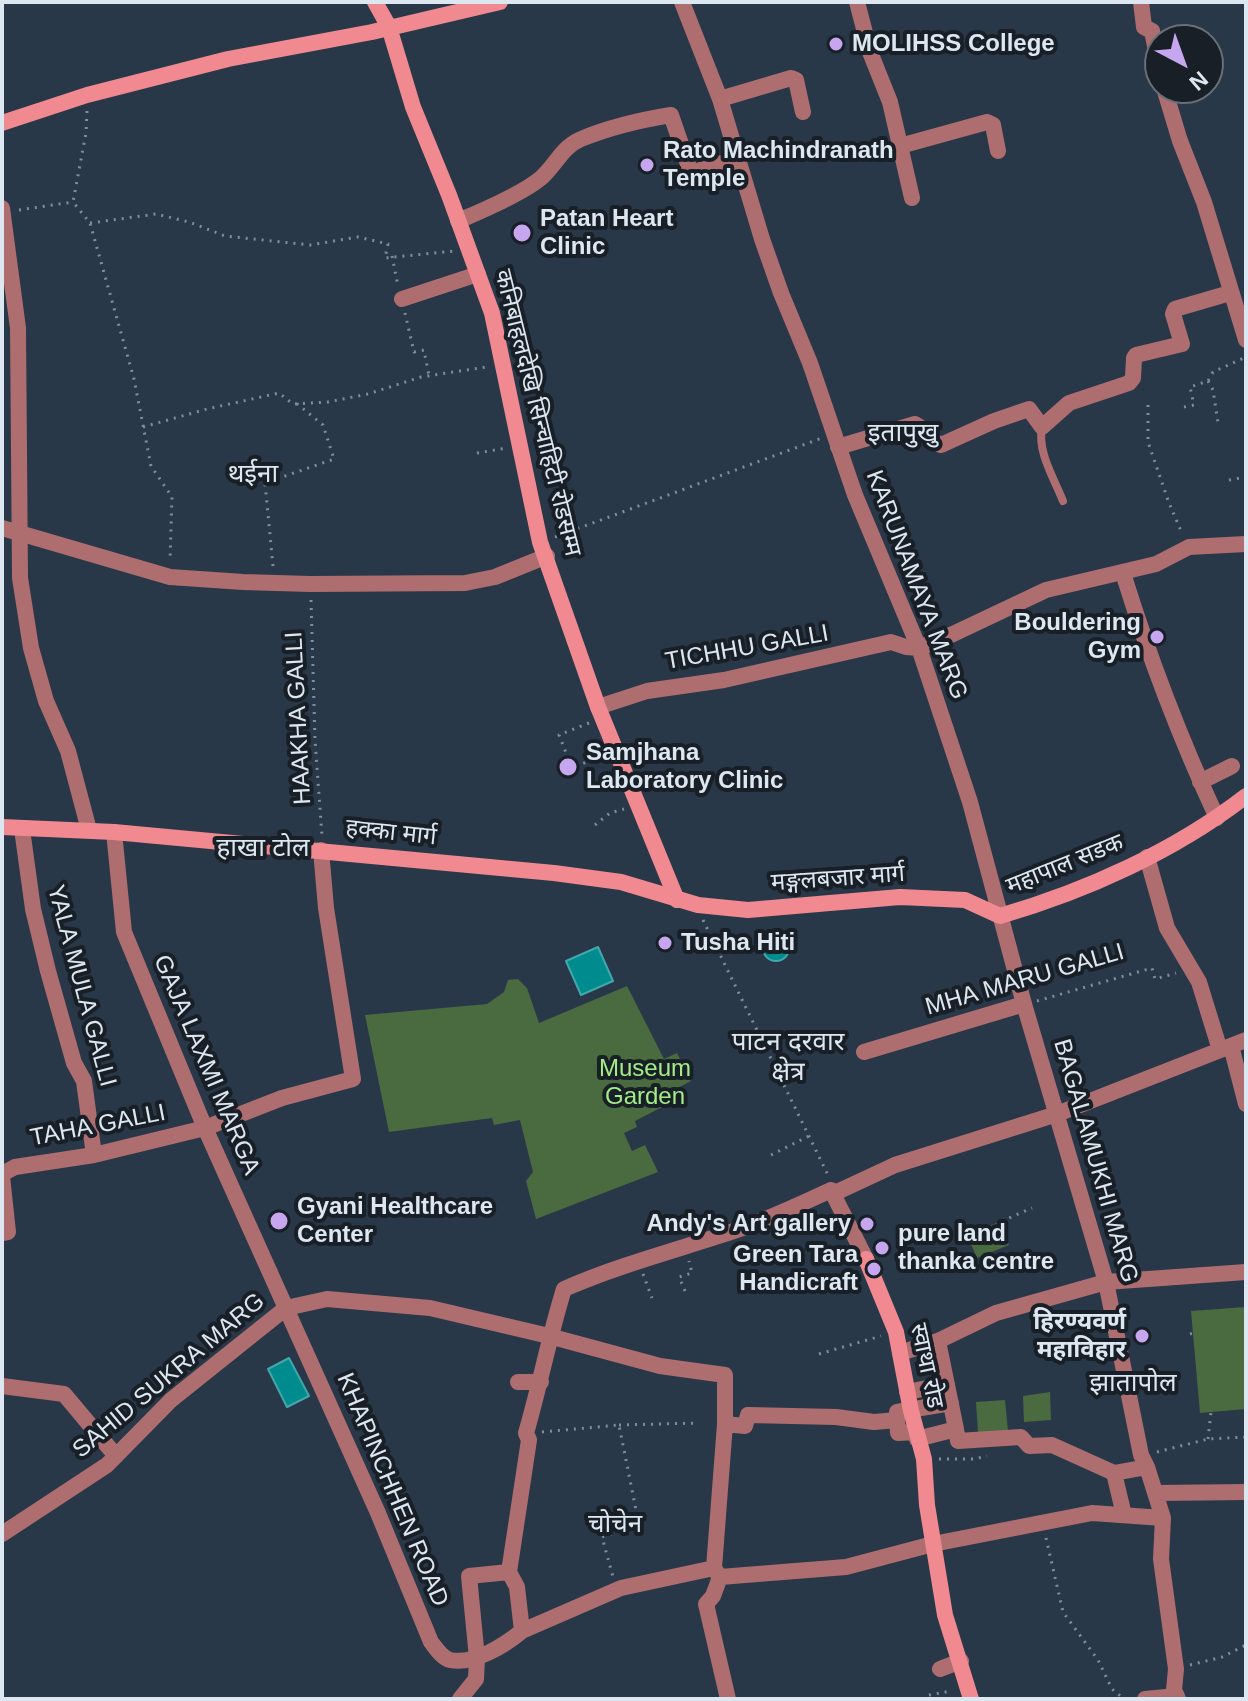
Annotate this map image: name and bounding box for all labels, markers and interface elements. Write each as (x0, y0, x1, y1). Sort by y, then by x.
north arrow (1144, 24, 1224, 104)
place label: MOLIHSS College (852, 30, 1055, 58)
marker: MOLIHSS College (827, 35, 845, 53)
text: N (1185, 66, 1213, 96)
place label: Rato Machindranath Temple (663, 137, 894, 193)
marker: Rato Machindranath Temple (638, 156, 656, 174)
place label: Patan Heart Clinic (540, 205, 673, 261)
marker: Patan Heart Clinic (511, 222, 533, 244)
street label: कनिबाहलदेखि सिन्चाहिटी रोडसम्म (487, 267, 587, 559)
district label: इतापुखु (868, 418, 938, 450)
district label: थईना (228, 459, 278, 491)
street label: KARUNAMAYA MARG (859, 466, 973, 704)
place label: Bouldering Gym (1014, 609, 1141, 665)
street label: TICHHU GALLI (663, 619, 831, 677)
marker: Bouldering Gym (1148, 628, 1166, 646)
street label: HAAKHA GALLI (280, 631, 318, 805)
place label: Samjhana Laboratory Clinic (586, 739, 783, 795)
marker: Samjhana Laboratory Clinic (557, 756, 579, 778)
street label: हक्का मार्ग (344, 814, 438, 852)
street label: महापाल सडक (1002, 828, 1128, 902)
district label: हाखा टोल (216, 833, 310, 865)
street label: मङ्गलबजार मार्ग (770, 860, 906, 898)
street label: YALA MULA GALLI (40, 882, 122, 1090)
place label: Tusha Hiti (681, 929, 795, 957)
marker: Tusha Hiti (656, 934, 674, 952)
street label: MHA MARU GALLI (922, 938, 1128, 1022)
street label: GAJA LAXMI MARGA (147, 951, 265, 1179)
district label: पाटन दरवार क्षेत्र (732, 1027, 844, 1088)
street label: BAGALAMUKHI MARG (1046, 1036, 1144, 1286)
park label: Museum Garden (599, 1055, 691, 1111)
street label: TAHA GALLI (28, 1099, 168, 1153)
place label: Gyani Healthcare Center (297, 1193, 493, 1249)
marker: Gyani Healthcare Center (268, 1210, 290, 1232)
place label: Andy's Art gallery (647, 1210, 851, 1238)
marker: Andy's Art gallery (858, 1215, 876, 1233)
place label: pure land thanka centre (898, 1220, 1054, 1276)
marker: pure land thanka centre (873, 1239, 891, 1257)
place label: Green Tara Handicraft (733, 1241, 858, 1297)
marker: Green Tara Handicraft (865, 1260, 883, 1278)
street label: SAHID SUKRA MARG (67, 1287, 271, 1465)
place label: हिरण्यवर्ण महाविहार (1033, 1308, 1126, 1364)
street label: स्वाथा रोड (903, 1321, 949, 1411)
marker: हिरण्यवर्ण महाविहार (1133, 1327, 1151, 1345)
district label: झातापोल (1089, 1368, 1177, 1400)
street label: KHAPINCHHEN ROAD (330, 1369, 454, 1611)
district label: चोचेन (588, 1509, 642, 1541)

